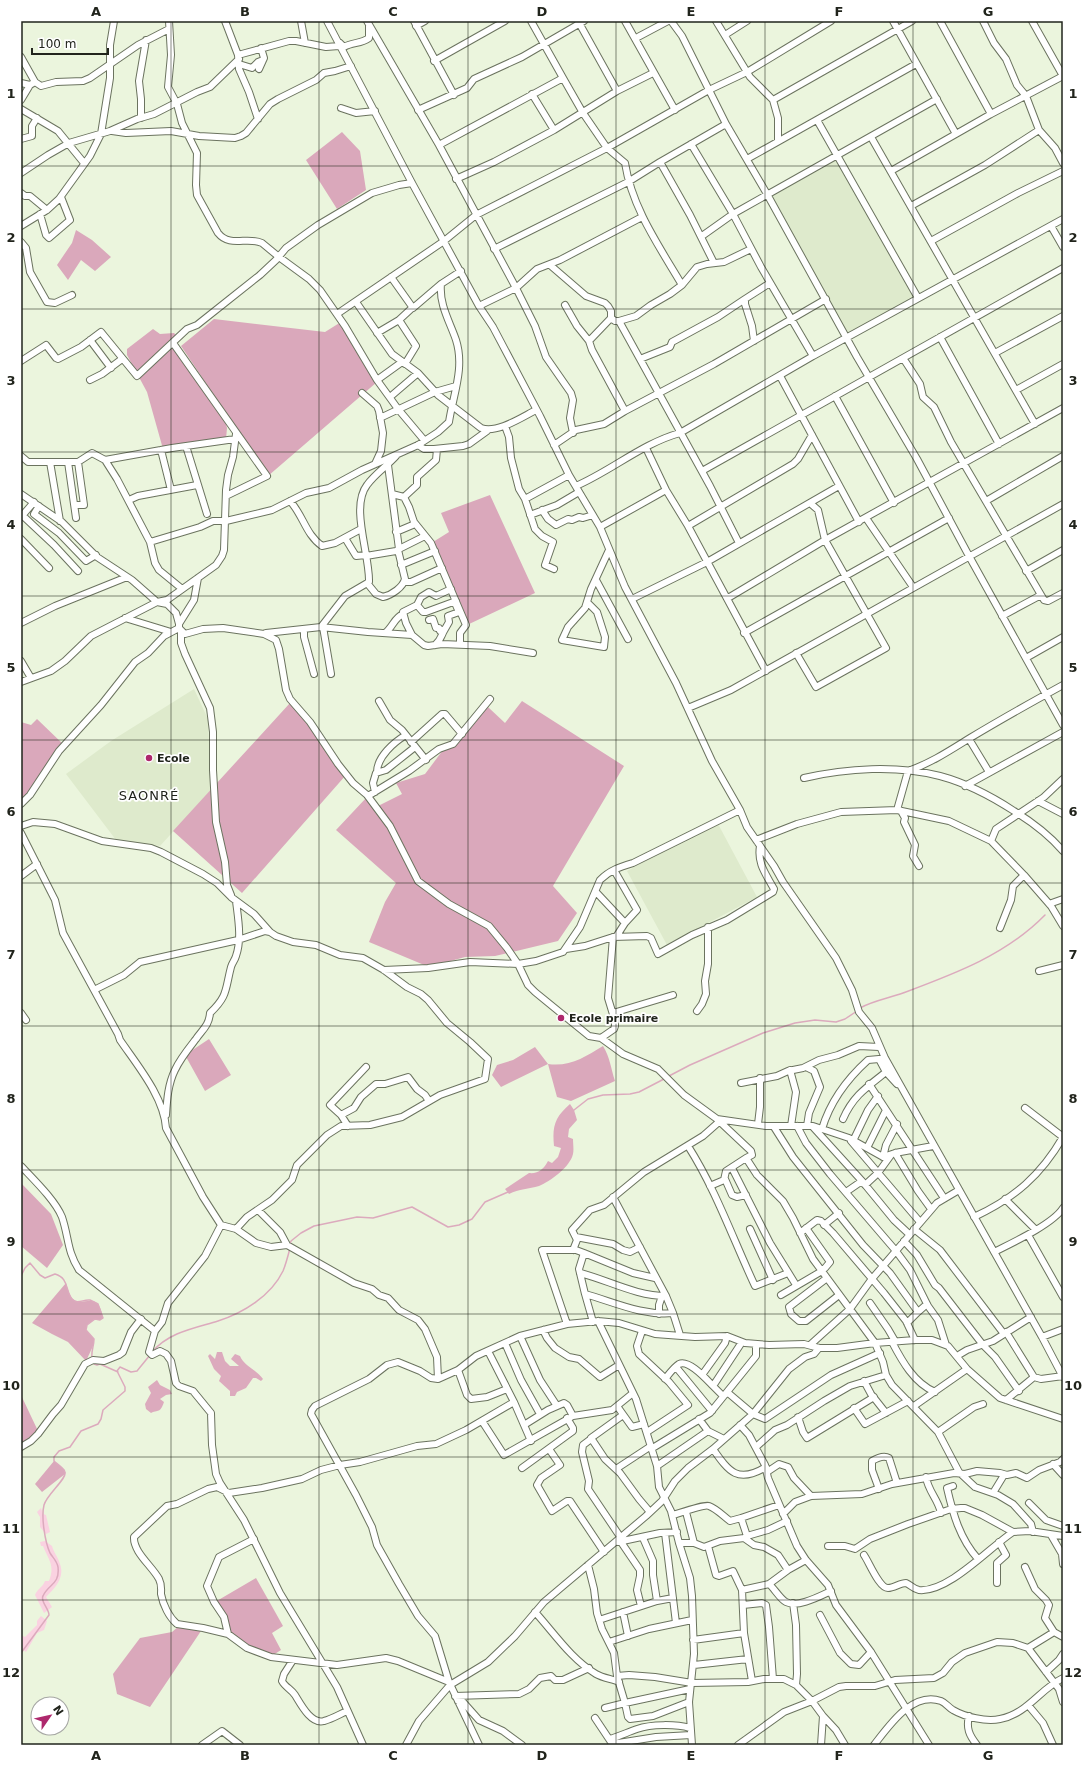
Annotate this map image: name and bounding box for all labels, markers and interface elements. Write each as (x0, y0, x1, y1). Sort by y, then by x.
text: A (91, 4, 101, 19)
text: B (240, 4, 250, 19)
text: C (388, 4, 398, 19)
text: D (537, 4, 548, 19)
text: E (687, 4, 695, 19)
text: F (835, 4, 843, 19)
text: G (983, 4, 993, 19)
scale bar (32, 30, 108, 56)
text: 100 m (38, 37, 76, 51)
text: 1 (6, 86, 16, 101)
text: 1 (1068, 86, 1078, 101)
text: 2 (6, 230, 16, 245)
text: 2 (1068, 230, 1078, 245)
text: 3 (6, 373, 16, 388)
text: 3 (1068, 373, 1078, 388)
text: 4 (6, 517, 16, 532)
text: 4 (1068, 517, 1078, 532)
text: 5 (6, 660, 16, 675)
text: 5 (1068, 660, 1078, 675)
place label: Ecole (157, 752, 190, 765)
marker: Ecole (144, 753, 154, 763)
district label: SAONRÉ (119, 788, 179, 803)
text: 6 (6, 804, 16, 819)
text: 6 (1068, 804, 1078, 819)
text: 7 (6, 947, 16, 962)
text: 7 (1068, 947, 1078, 962)
place label: Ecole primaire (569, 1012, 658, 1025)
marker: Ecole primaire (556, 1013, 566, 1023)
text: 8 (6, 1091, 16, 1106)
text: 8 (1068, 1091, 1078, 1106)
text: 9 (6, 1234, 16, 1249)
text: 9 (1068, 1234, 1078, 1249)
text: 10 (2, 1378, 20, 1393)
text: 10 (1064, 1378, 1082, 1393)
text: 11 (2, 1521, 20, 1536)
text: 11 (1064, 1521, 1082, 1536)
text: 12 (2, 1665, 20, 1680)
text: 12 (1064, 1665, 1082, 1680)
north arrow (30, 1696, 70, 1736)
text: N (50, 1703, 66, 1718)
text: A (91, 1748, 101, 1763)
text: B (240, 1748, 250, 1763)
text: C (388, 1748, 398, 1763)
text: D (537, 1748, 548, 1763)
text: E (687, 1748, 695, 1763)
text: F (835, 1748, 843, 1763)
text: G (983, 1748, 993, 1763)

